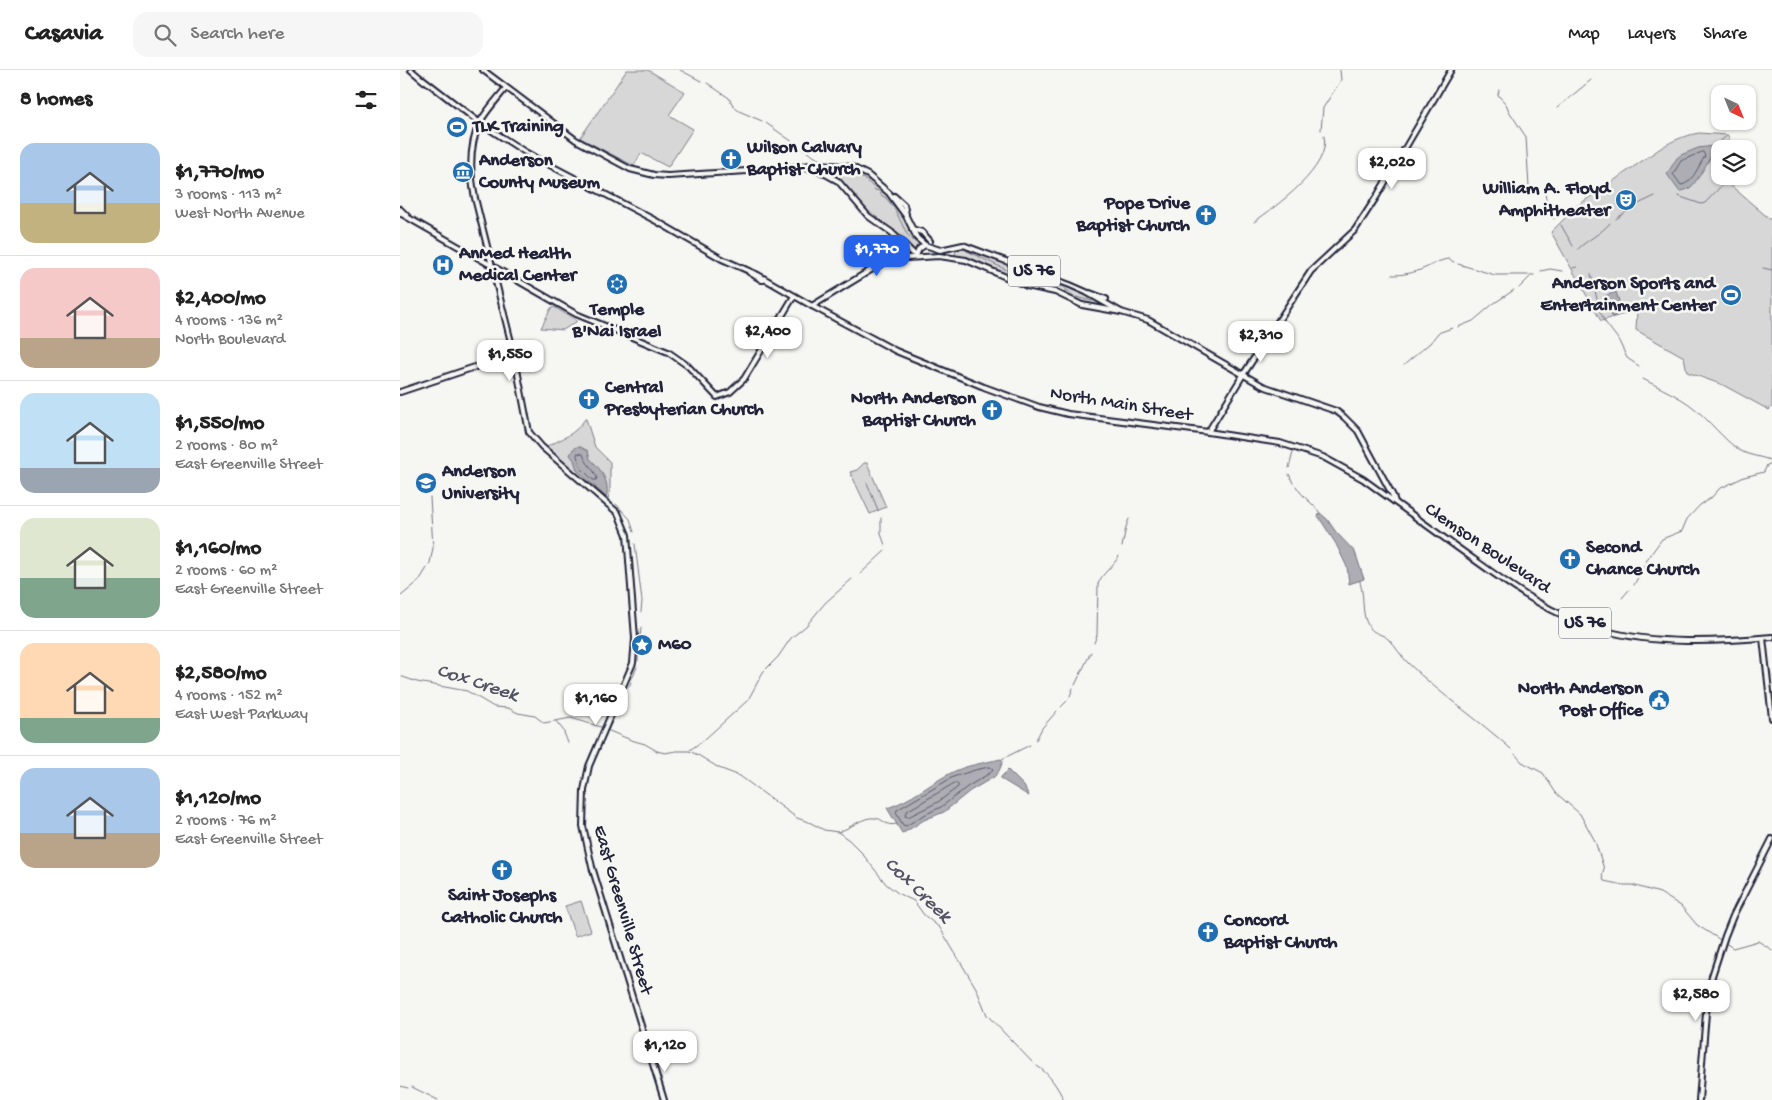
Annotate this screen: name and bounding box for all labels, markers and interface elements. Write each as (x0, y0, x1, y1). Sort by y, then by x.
search box (133, 12, 483, 57)
text: Casavia (25, 20, 103, 49)
icon: search (151, 21, 179, 49)
text: Search here (191, 23, 284, 46)
text: Map (1568, 24, 1600, 45)
text: Layers (1628, 24, 1675, 45)
text: Share (1703, 24, 1747, 45)
north arrow (1711, 85, 1756, 130)
map controls (1711, 85, 1756, 185)
icon: filters (352, 86, 380, 114)
text: 8 homes (20, 88, 92, 113)
sports icon: TLK Training (445, 115, 469, 139)
place label: TLK Training (471, 116, 564, 139)
place label: Wilson Calvary Baptist Church (746, 137, 863, 182)
button: layers (1711, 140, 1756, 185)
church icon: Wilson Calvary Baptist Church (719, 147, 743, 171)
pin: $2,020 (1351, 148, 1433, 190)
place label: Anderson County Museum (478, 150, 601, 195)
text: $2,020 (1369, 154, 1415, 173)
museum icon: Anderson County Museum (451, 160, 475, 184)
text: $1,770/mo (175, 161, 264, 186)
icon: home (60, 163, 120, 223)
place label: William A. Floyd Amphitheater (1482, 178, 1612, 223)
text: 3 rooms · 113 m² (175, 186, 282, 205)
theatre icon: William A. Floyd Amphitheater (1614, 188, 1638, 212)
place label: Pope Drive Baptist Church (1075, 193, 1191, 238)
church icon: Pope Drive Baptist Church (1194, 203, 1218, 227)
text: West North Avenue (175, 205, 305, 224)
pin: $1,770 (836, 234, 918, 277)
text: $1,770 (855, 241, 899, 260)
place label: AnMed Health Medical Center (458, 243, 579, 288)
hospital icon: AnMed Health Medical Center (431, 253, 455, 277)
road number: US 76 (1008, 256, 1060, 287)
synagogue icon: Temple B'Nai Israel (605, 272, 629, 296)
place label: Anderson Sports and Entertainment Center (1540, 273, 1717, 318)
sports icon: Anderson Sports and Entertainment Center (1719, 283, 1743, 307)
text: $2,400/mo (175, 287, 266, 312)
icon: home (60, 288, 120, 348)
place label: Temple B'Nai Israel (572, 299, 661, 344)
text: 4 rooms · 136 m² (175, 312, 283, 331)
pin: $2,400 (727, 316, 809, 359)
pin: $2,310 (1220, 320, 1302, 363)
text: $2,400 (745, 323, 791, 342)
text: $2,310 (1239, 327, 1283, 346)
text: North Boulevard (175, 331, 285, 350)
pin: $1,550 (469, 340, 551, 382)
text: $1,550 (488, 346, 532, 365)
place label: Central Presbyterian Church (604, 377, 764, 422)
street label: North Main Street (1048, 382, 1196, 428)
church icon: Central Presbyterian Church (577, 387, 601, 411)
place label: North Anderson Baptist Church (851, 388, 977, 433)
church icon: North Anderson Baptist Church (980, 398, 1004, 422)
text: $1,550/mo (175, 412, 264, 437)
icon: home (60, 413, 120, 473)
text: 2 rooms · 80 m² (175, 437, 278, 456)
text: East Greenville Street (175, 456, 322, 475)
place label: Anderson University (441, 461, 520, 506)
school or university icon: Anderson University (414, 471, 438, 495)
street label: Clemson Boulevard (1419, 498, 1556, 601)
text: $1,160/mo (175, 537, 261, 562)
place label: Second Chance Church (1585, 537, 1700, 582)
icon: home (60, 538, 120, 598)
church icon: Second Chance Church (1558, 547, 1582, 571)
text: 2 rooms · 60 m² (175, 562, 277, 581)
text: East Greenville Street (175, 581, 322, 600)
road number: US 76 (1559, 608, 1611, 638)
place icon: M60 (630, 633, 654, 657)
place label: M60 (658, 634, 692, 657)
water label: Cox Creek (434, 660, 522, 709)
text: $2,580/mo (175, 662, 267, 687)
icon: home (60, 663, 120, 723)
place label: North Anderson Post Office (1518, 678, 1644, 723)
pin: $1,160 (555, 684, 637, 726)
text: 4 rooms · 152 m² (175, 687, 283, 706)
public building icon: North Anderson Post Office (1647, 688, 1671, 712)
text: $1,160 (575, 690, 617, 709)
text: East West Parkway (175, 706, 308, 725)
text: $1,120/mo (175, 787, 261, 812)
icon: home (60, 788, 120, 848)
text: 2 rooms · 76 m² (175, 812, 277, 831)
street label: East Greenville Street (587, 823, 658, 999)
text: East Greenville Street (175, 831, 322, 850)
water label: Cox Creek (879, 854, 957, 930)
church icon: Saint Josephs Catholic Church (490, 858, 514, 882)
place label: Saint Josephs Catholic Church (441, 885, 563, 930)
place label: Concord Baptist Church (1223, 910, 1338, 955)
church icon: Concord Baptist Church (1196, 920, 1220, 944)
pin: $2,580 (1655, 980, 1737, 1022)
text: $2,580 (1673, 986, 1719, 1005)
pin: $1,120 (624, 1030, 706, 1073)
text: $1,120 (644, 1037, 686, 1056)

